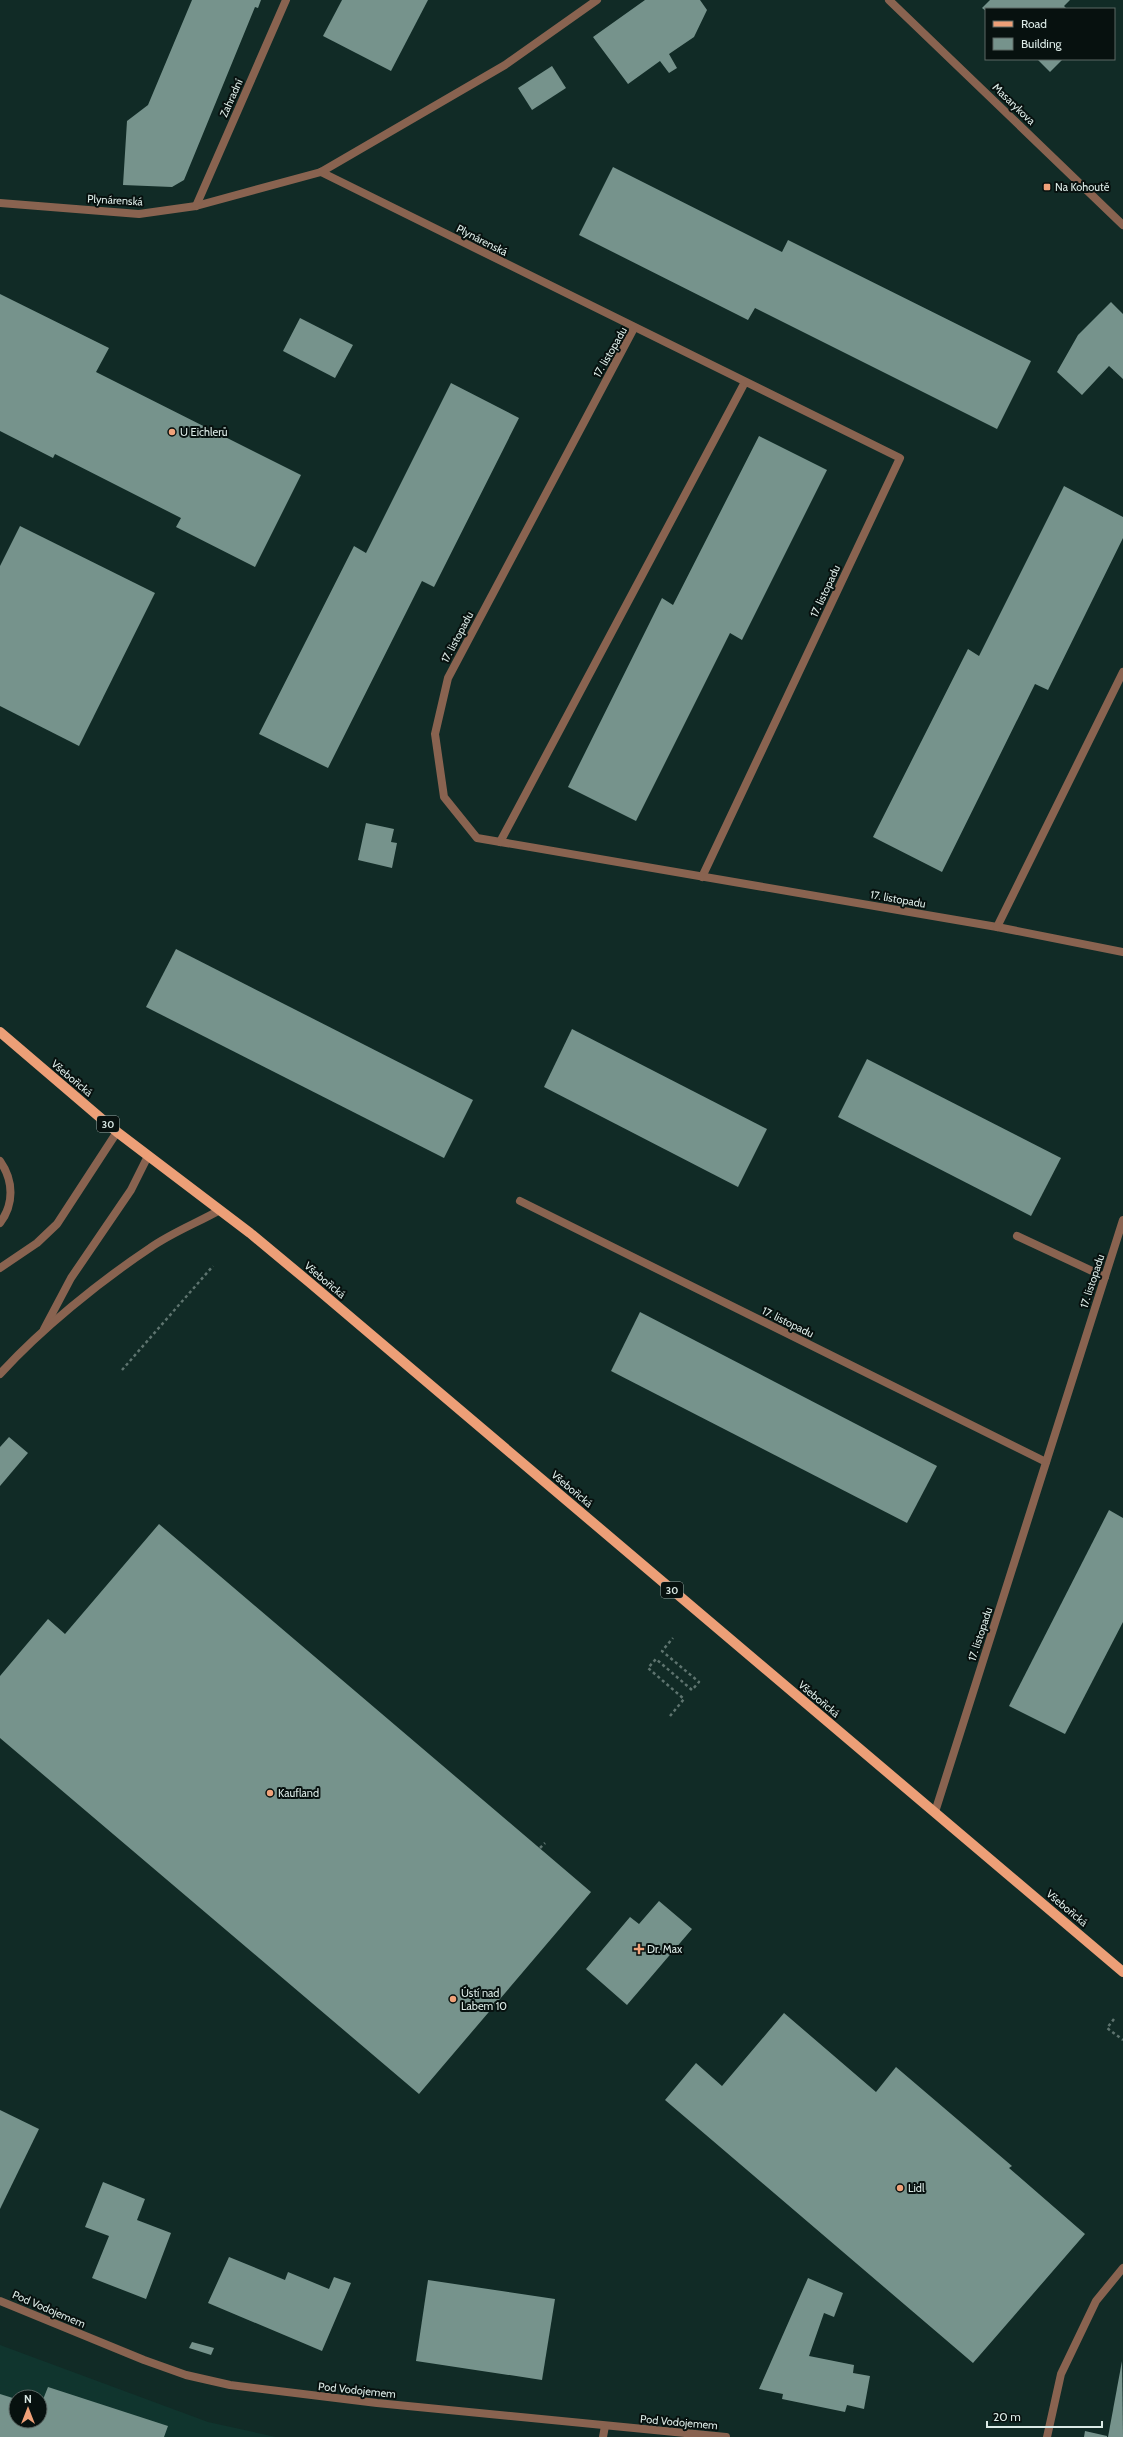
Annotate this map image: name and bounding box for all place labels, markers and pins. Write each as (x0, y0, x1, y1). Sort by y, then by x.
place label: Na Kohoutě (1055, 180, 1110, 194)
marker: Na Kohoutě (1042, 182, 1052, 192)
place label: U Eichlerů (180, 425, 228, 439)
marker: U Eichlerů (167, 427, 177, 437)
place label: Kaufland (278, 1786, 319, 1800)
marker: Kaufland (265, 1788, 275, 1798)
place label: Dr. Max (647, 1942, 683, 1956)
marker: Dr. Max (634, 1944, 644, 1954)
place label: Ústí nad Labem 10 (461, 1986, 507, 2013)
marker: Ústí nad Labem 10 (448, 1994, 458, 2004)
place label: Lidl (908, 2181, 925, 2195)
marker: Lidl (895, 2183, 905, 2193)

